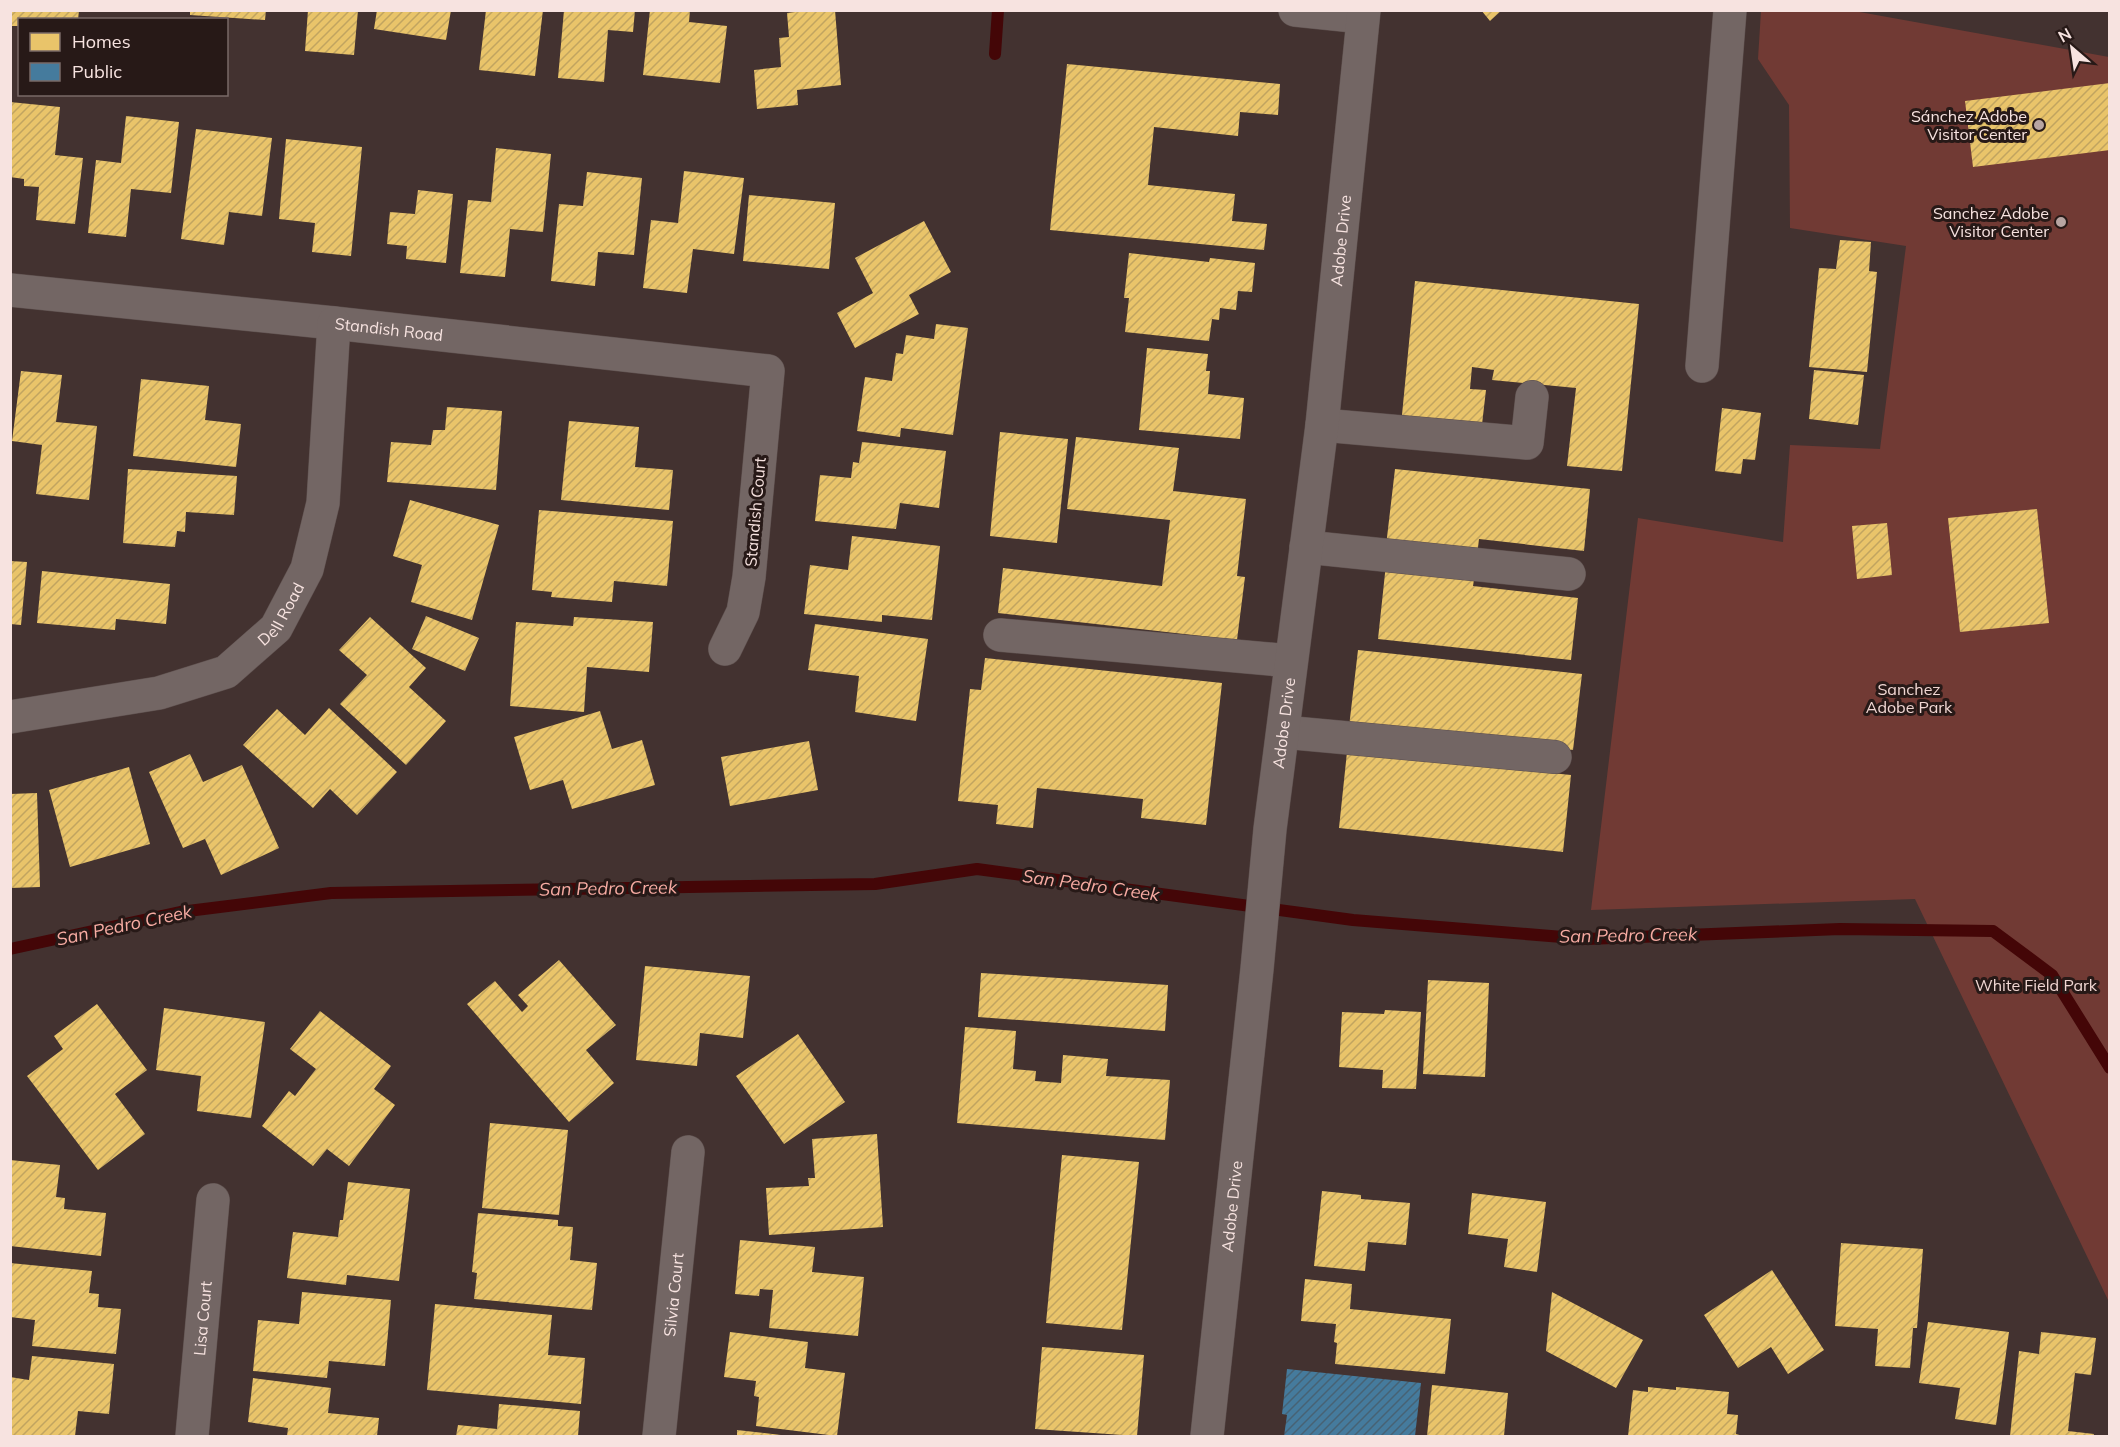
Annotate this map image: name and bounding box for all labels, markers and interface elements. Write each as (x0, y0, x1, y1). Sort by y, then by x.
legend (18, 18, 228, 96)
north arrow (2042, 18, 2102, 78)
text: N (2055, 23, 2075, 47)
text: Homes (72, 30, 131, 53)
text: Public (72, 60, 122, 83)
place label: Sánchez Adobe Visitor Center (1911, 106, 2027, 144)
marker: Sánchez Adobe Visitor Center (2032, 118, 2046, 132)
street label: Adobe Drive (1326, 194, 1355, 287)
place label: Sanchez Adobe Visitor Center (1933, 203, 2049, 241)
marker: Sanchez Adobe Visitor Center (2054, 215, 2068, 229)
street label: Standish Road (334, 313, 444, 345)
street label: Standish Court (740, 456, 770, 568)
street label: Dell Road (253, 579, 308, 650)
street label: Adobe Drive (1268, 676, 1299, 770)
park label: Sanchez Adobe Park (1866, 679, 1953, 717)
water label: San Pedro Creek (1021, 864, 1162, 906)
water label: San Pedro Creek (539, 875, 678, 901)
water label: San Pedro Creek (54, 899, 195, 951)
water label: San Pedro Creek (1559, 922, 1698, 948)
park label: White Field Park (1975, 975, 2098, 995)
street label: Adobe Drive (1217, 1160, 1246, 1253)
street label: Silvia Court (659, 1251, 688, 1338)
street label: Lisa Court (189, 1280, 216, 1357)

